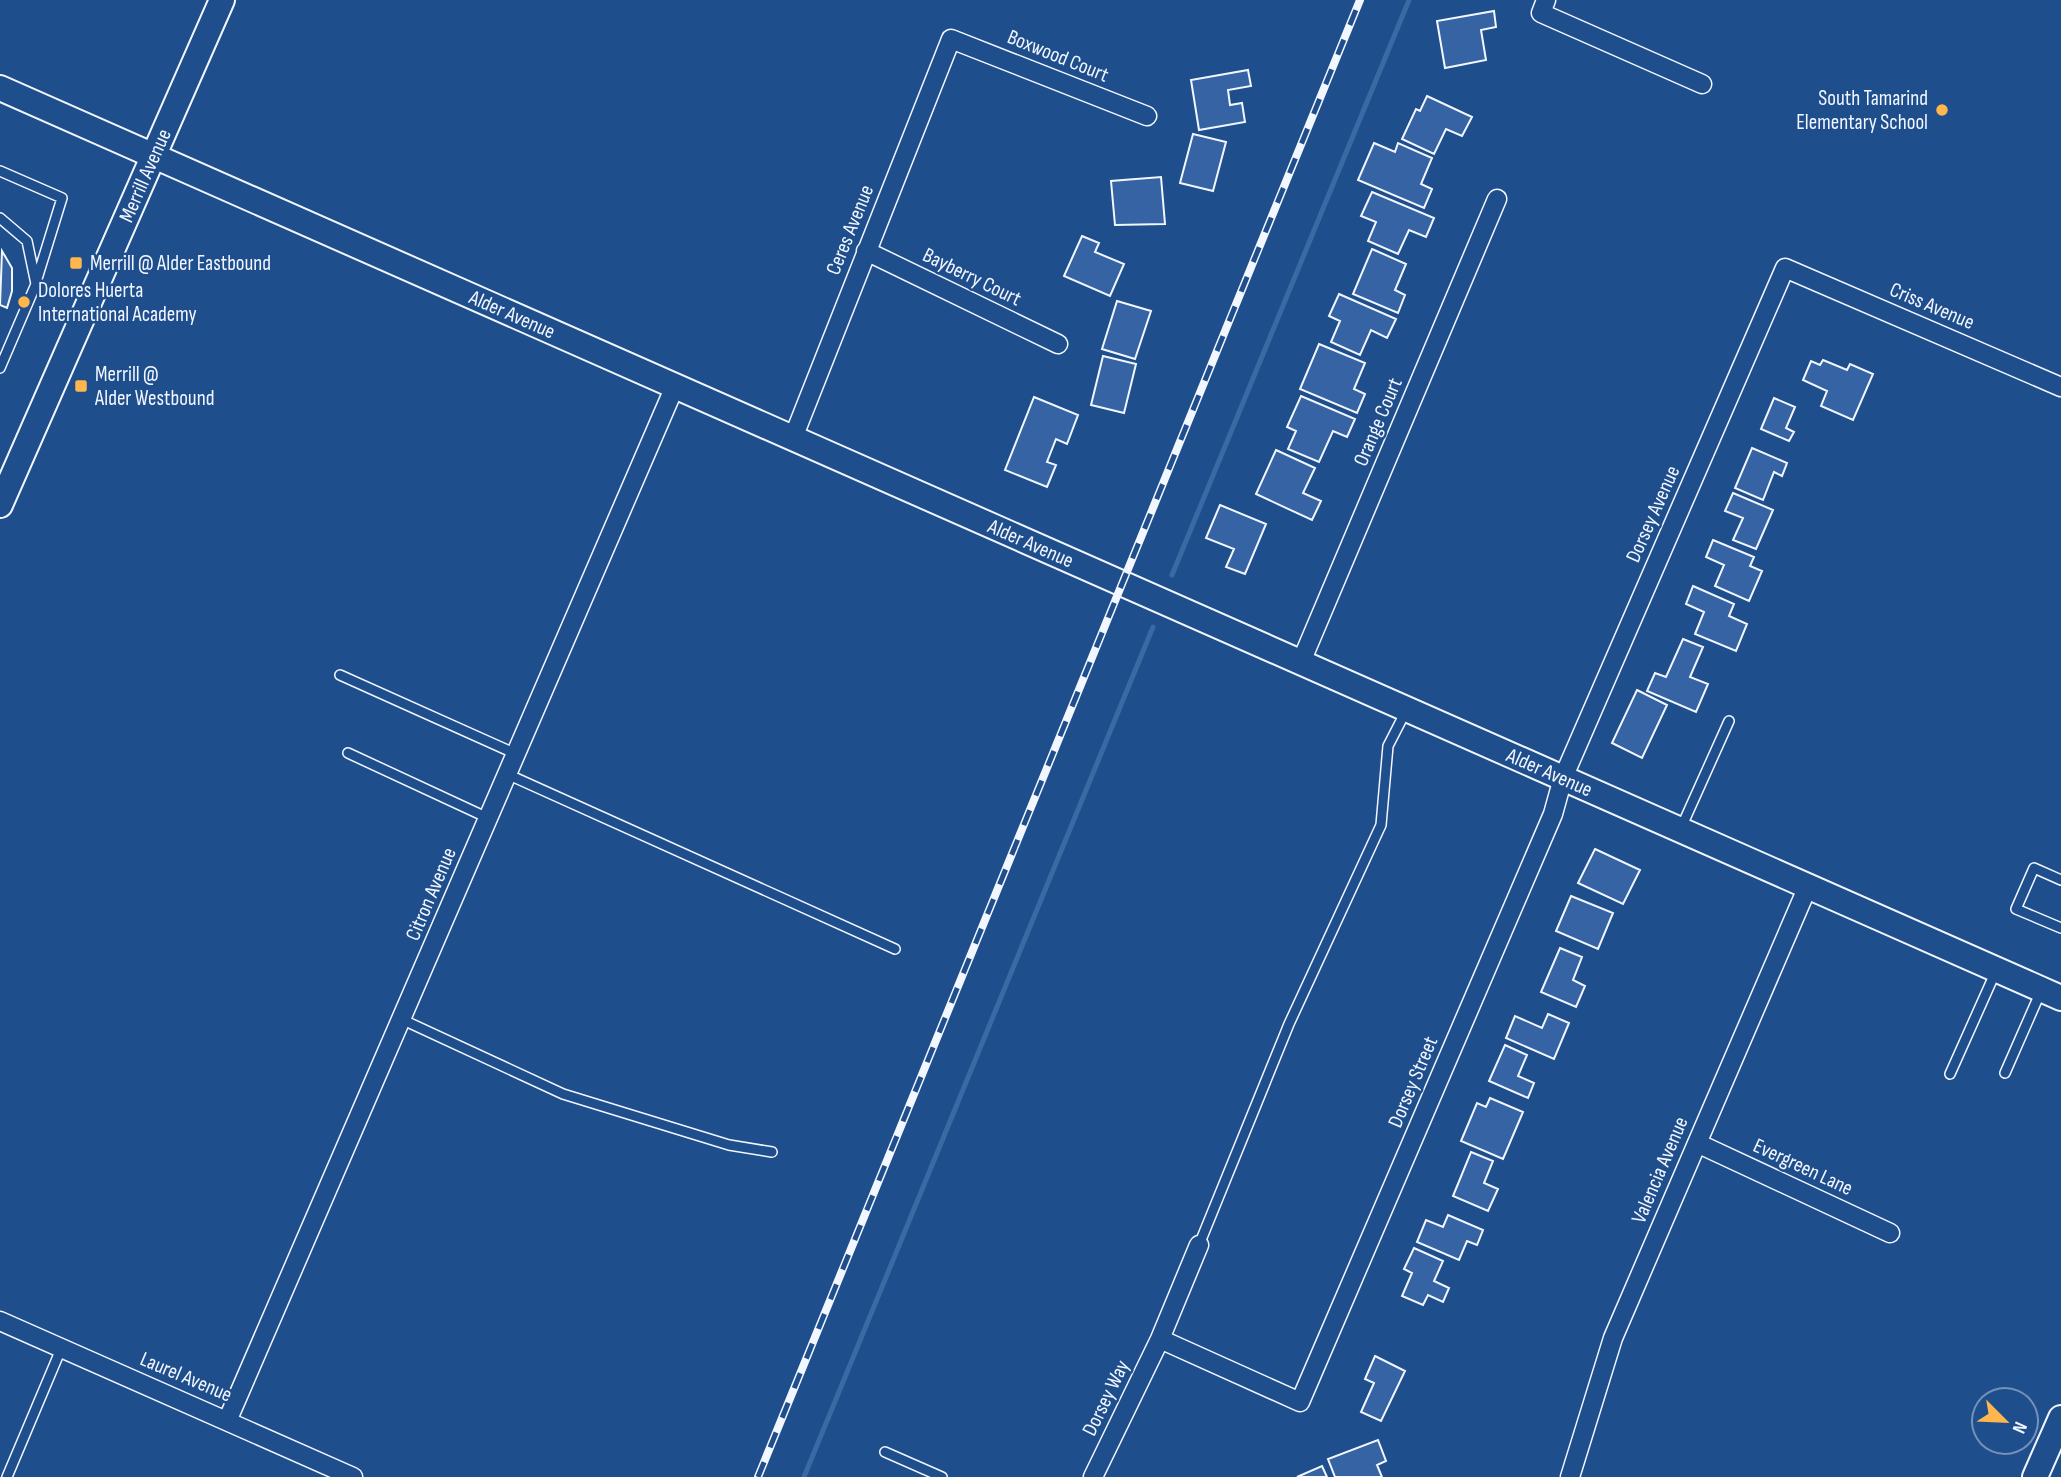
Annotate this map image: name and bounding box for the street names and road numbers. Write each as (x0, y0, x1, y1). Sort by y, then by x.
street label: Boxwood Court (1004, 24, 1112, 88)
street label: Merrill Avenue (113, 125, 176, 226)
street label: Ceres Avenue (821, 181, 879, 279)
street label: Bayberry Court (919, 242, 1025, 312)
street label: Criss Avenue (1886, 277, 1978, 335)
street label: Alder Avenue (465, 284, 559, 344)
street label: Orange Court (1348, 374, 1408, 470)
street label: Dorsey Avenue (1621, 462, 1685, 566)
street label: Alder Avenue (983, 513, 1078, 573)
street label: Alder Avenue (1502, 742, 1596, 802)
street label: Citron Avenue (400, 844, 462, 944)
street label: Dorsey Street (1383, 1033, 1443, 1131)
street label: Valencia Avenue (1626, 1113, 1694, 1227)
street label: Evergreen Lane (1749, 1133, 1857, 1201)
street label: Laurel Avenue (136, 1346, 236, 1408)
street label: Dorsey Way (1077, 1356, 1135, 1440)

